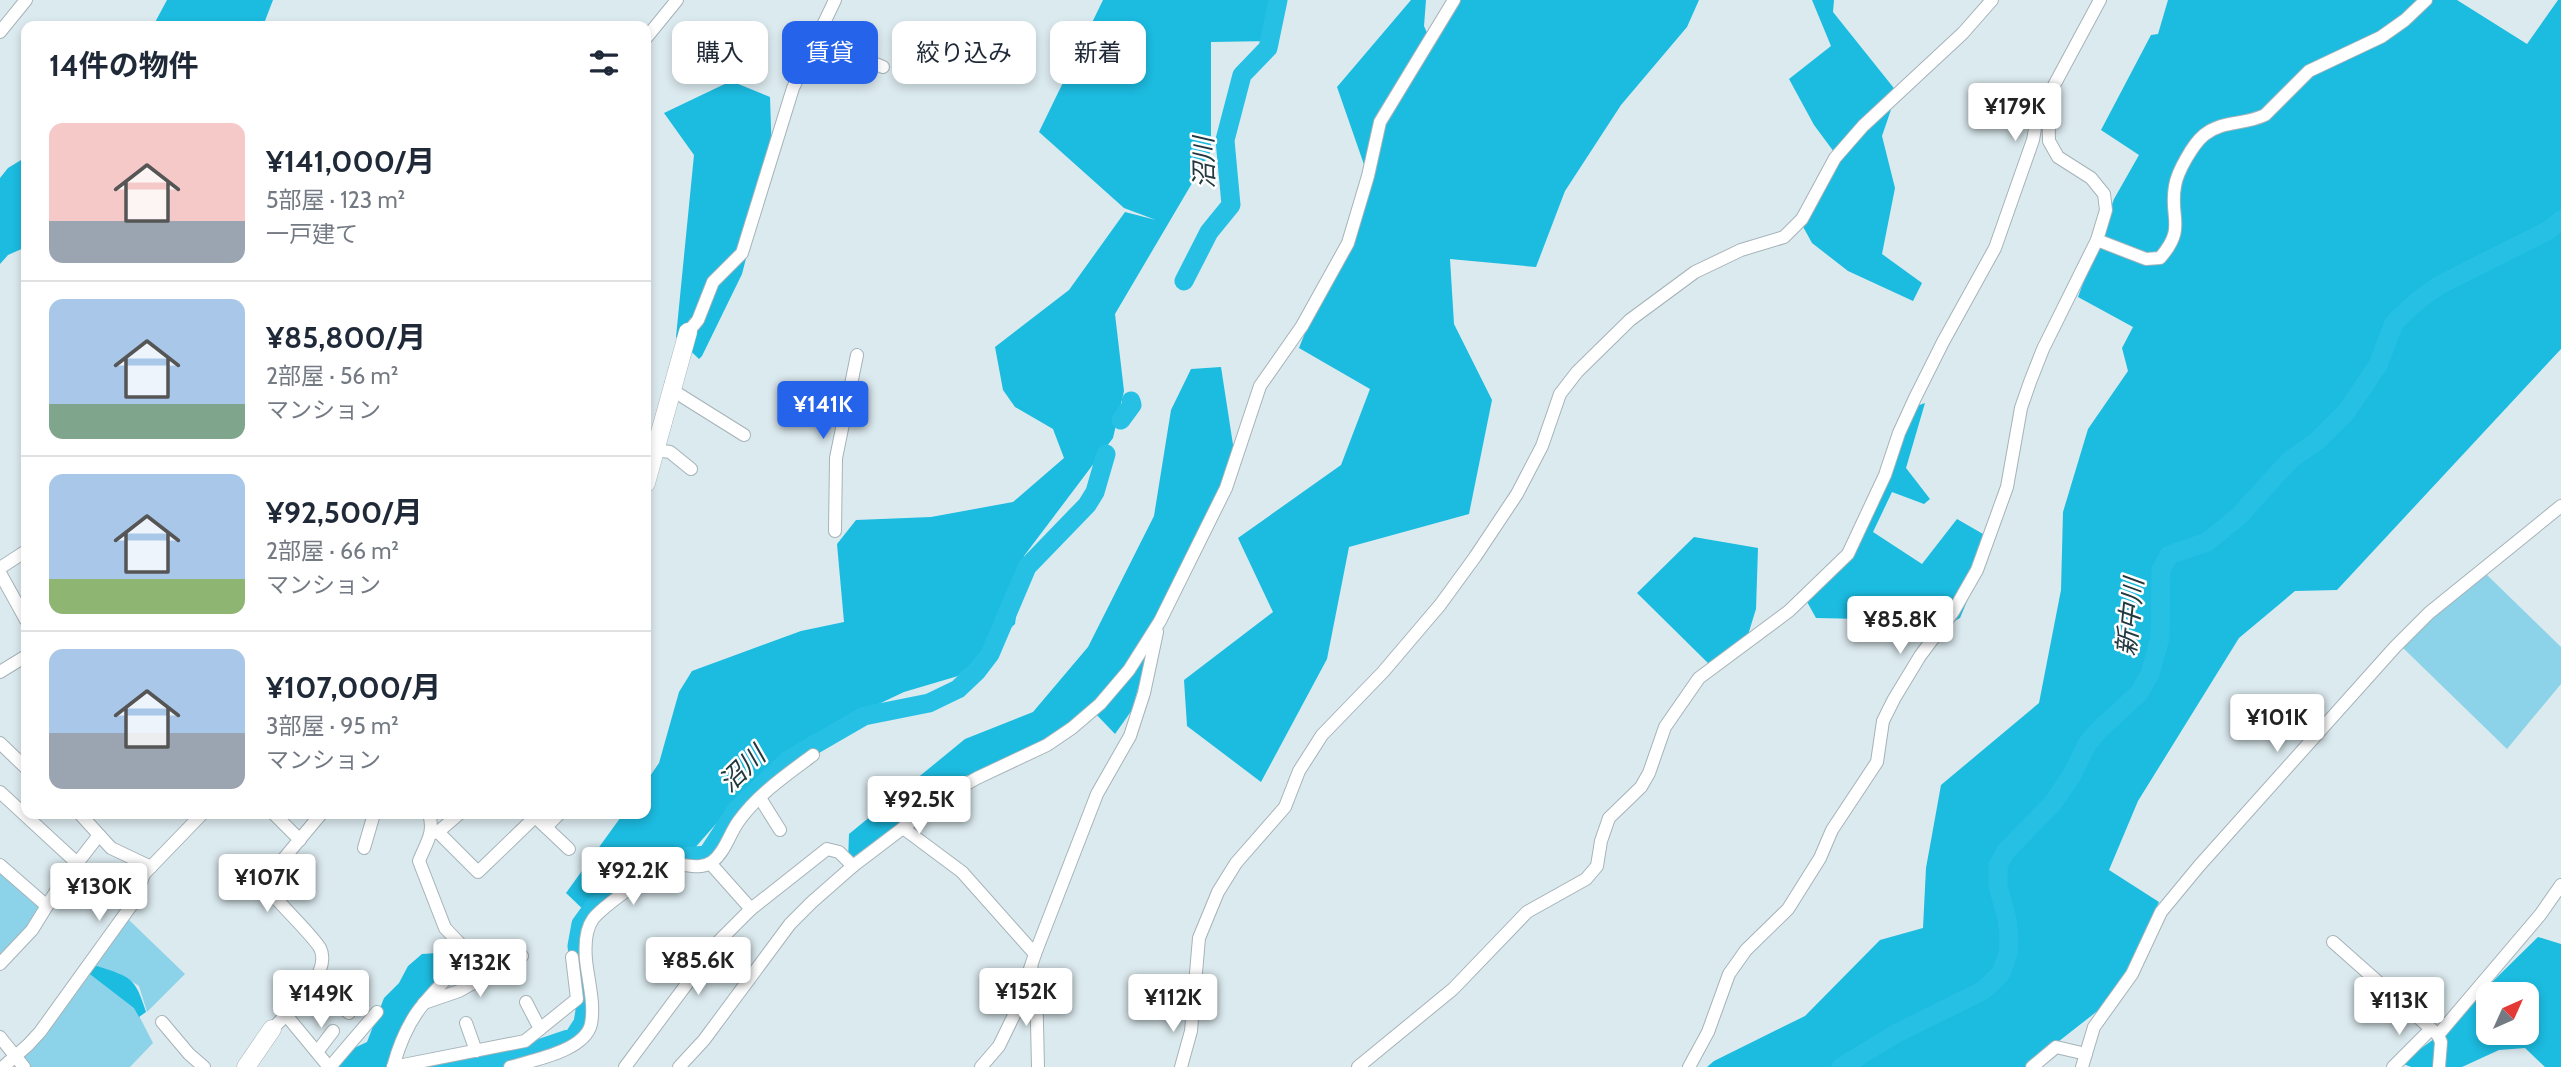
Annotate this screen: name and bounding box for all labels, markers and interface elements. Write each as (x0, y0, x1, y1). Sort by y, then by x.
chip: 購入 (672, 21, 768, 84)
chip: 賃貸 (782, 21, 878, 84)
chip: 絞り込み (892, 21, 1036, 84)
chip: 新着 (1050, 21, 1146, 84)
icon: filters (585, 44, 623, 82)
text: 14件の物件 (49, 47, 199, 84)
pin: ¥179K (1966, 83, 2064, 143)
text: ¥179K (1984, 92, 2046, 120)
water label: 沼川 (1187, 134, 1220, 189)
text: ¥141,000/月 (266, 143, 435, 180)
icon: home (105, 151, 189, 235)
text: 5部屋 · 123 m² (266, 186, 405, 214)
text: 一戸建て (266, 220, 358, 248)
text: ¥85,800/月 (266, 319, 426, 356)
icon: home (105, 327, 189, 411)
text: 2部屋 · 56 m² (266, 362, 398, 390)
pin: ¥141K (774, 382, 872, 441)
text: ¥141K (793, 390, 853, 418)
text: マンション (266, 396, 381, 424)
text: ¥92,500/月 (266, 494, 423, 531)
icon: home (105, 502, 189, 586)
text: 2部屋 · 66 m² (266, 537, 399, 565)
text: マンション (266, 571, 381, 599)
water label: 新中川 (2110, 574, 2150, 657)
pin: ¥85.8K (1843, 596, 1957, 656)
text: ¥85.8K (1863, 605, 1937, 633)
text: ¥107,000/月 (266, 669, 441, 706)
icon: home (105, 677, 189, 761)
pin: ¥101K (2228, 694, 2326, 754)
text: ¥101K (2246, 703, 2308, 731)
text: 3部屋 · 95 m² (266, 712, 399, 740)
water label: 沼川 (712, 737, 774, 799)
text: マンション (266, 746, 381, 774)
pin: ¥92.5K (862, 776, 976, 836)
text: ¥92.5K (884, 785, 954, 813)
pin: ¥92.2K (576, 848, 690, 907)
pin: ¥107K (218, 855, 316, 914)
text: ¥92.2K (598, 856, 668, 884)
text: ¥107K (235, 863, 299, 891)
pin: ¥130K (50, 864, 148, 923)
text: ¥130K (66, 872, 132, 900)
pin: ¥85.6K (641, 937, 755, 997)
pin: ¥132K (431, 940, 529, 999)
text: ¥85.6K (662, 946, 734, 974)
text: ¥132K (449, 948, 511, 976)
pin: ¥152K (977, 968, 1075, 1028)
pin: ¥149K (272, 970, 370, 1030)
pin: ¥112K (1124, 974, 1222, 1034)
text: ¥152K (995, 977, 1057, 1005)
pin: ¥113K (2350, 978, 2448, 1037)
text: ¥149K (289, 979, 353, 1007)
north arrow (2476, 982, 2539, 1045)
map controls (2476, 982, 2539, 1045)
text: ¥112K (1144, 983, 1202, 1011)
text: ¥113K (2370, 986, 2428, 1014)

